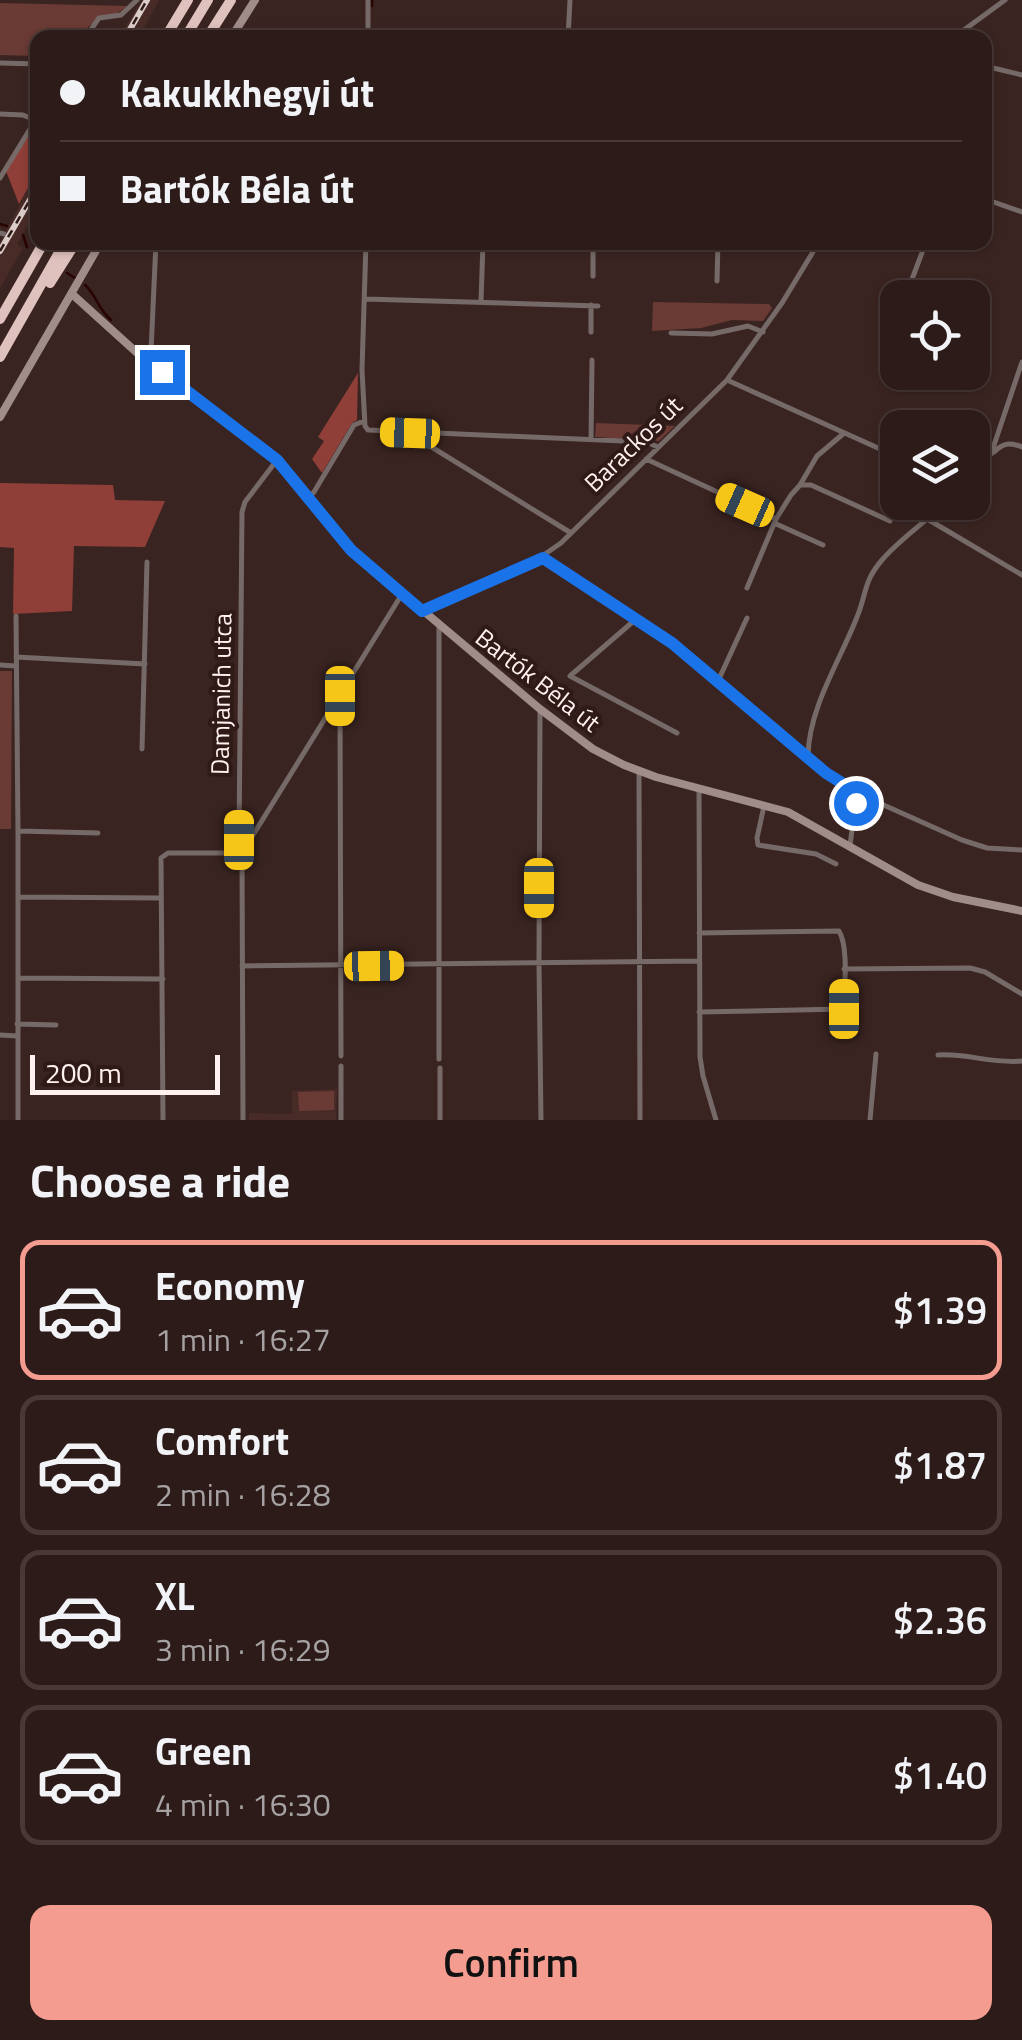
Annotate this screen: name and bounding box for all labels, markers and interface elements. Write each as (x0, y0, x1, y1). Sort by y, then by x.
text: Kakukkhegyi út (120, 64, 374, 122)
text: Bartók Béla út (120, 160, 354, 218)
map controls (880, 280, 990, 520)
button: locate (880, 280, 990, 390)
route end (140, 350, 185, 395)
street label: Barackos út (575, 387, 691, 501)
button: layers (880, 410, 990, 520)
car (379, 417, 441, 449)
car (711, 479, 779, 531)
street label: Damjanich utca (201, 612, 241, 775)
street label: Bartók Béla út (467, 619, 609, 741)
car (325, 666, 355, 726)
route start (834, 781, 879, 826)
car (224, 810, 254, 870)
car (524, 858, 554, 918)
car (344, 950, 404, 982)
car (829, 979, 859, 1039)
scale bar (30, 1050, 220, 1094)
text: 200 m (45, 1051, 122, 1094)
text: Choose a ride (30, 1146, 290, 1214)
text: Economy (155, 1257, 305, 1315)
icon: car (35, 1265, 125, 1355)
text: $1.39 (893, 1281, 987, 1339)
text: 1 min · 16:27 (155, 1315, 331, 1363)
text: Comfort (155, 1412, 289, 1470)
icon: car (35, 1420, 125, 1510)
text: $1.87 (893, 1436, 987, 1494)
text: 2 min · 16:28 (155, 1470, 331, 1518)
text: XL (155, 1567, 195, 1625)
icon: car (35, 1575, 125, 1665)
text: $2.36 (893, 1591, 987, 1649)
text: 3 min · 16:29 (155, 1625, 331, 1673)
text: Green (155, 1722, 252, 1780)
icon: car (35, 1730, 125, 1820)
text: $1.40 (893, 1746, 987, 1804)
text: 4 min · 16:30 (155, 1780, 331, 1828)
button: Confirm (30, 1905, 992, 2020)

